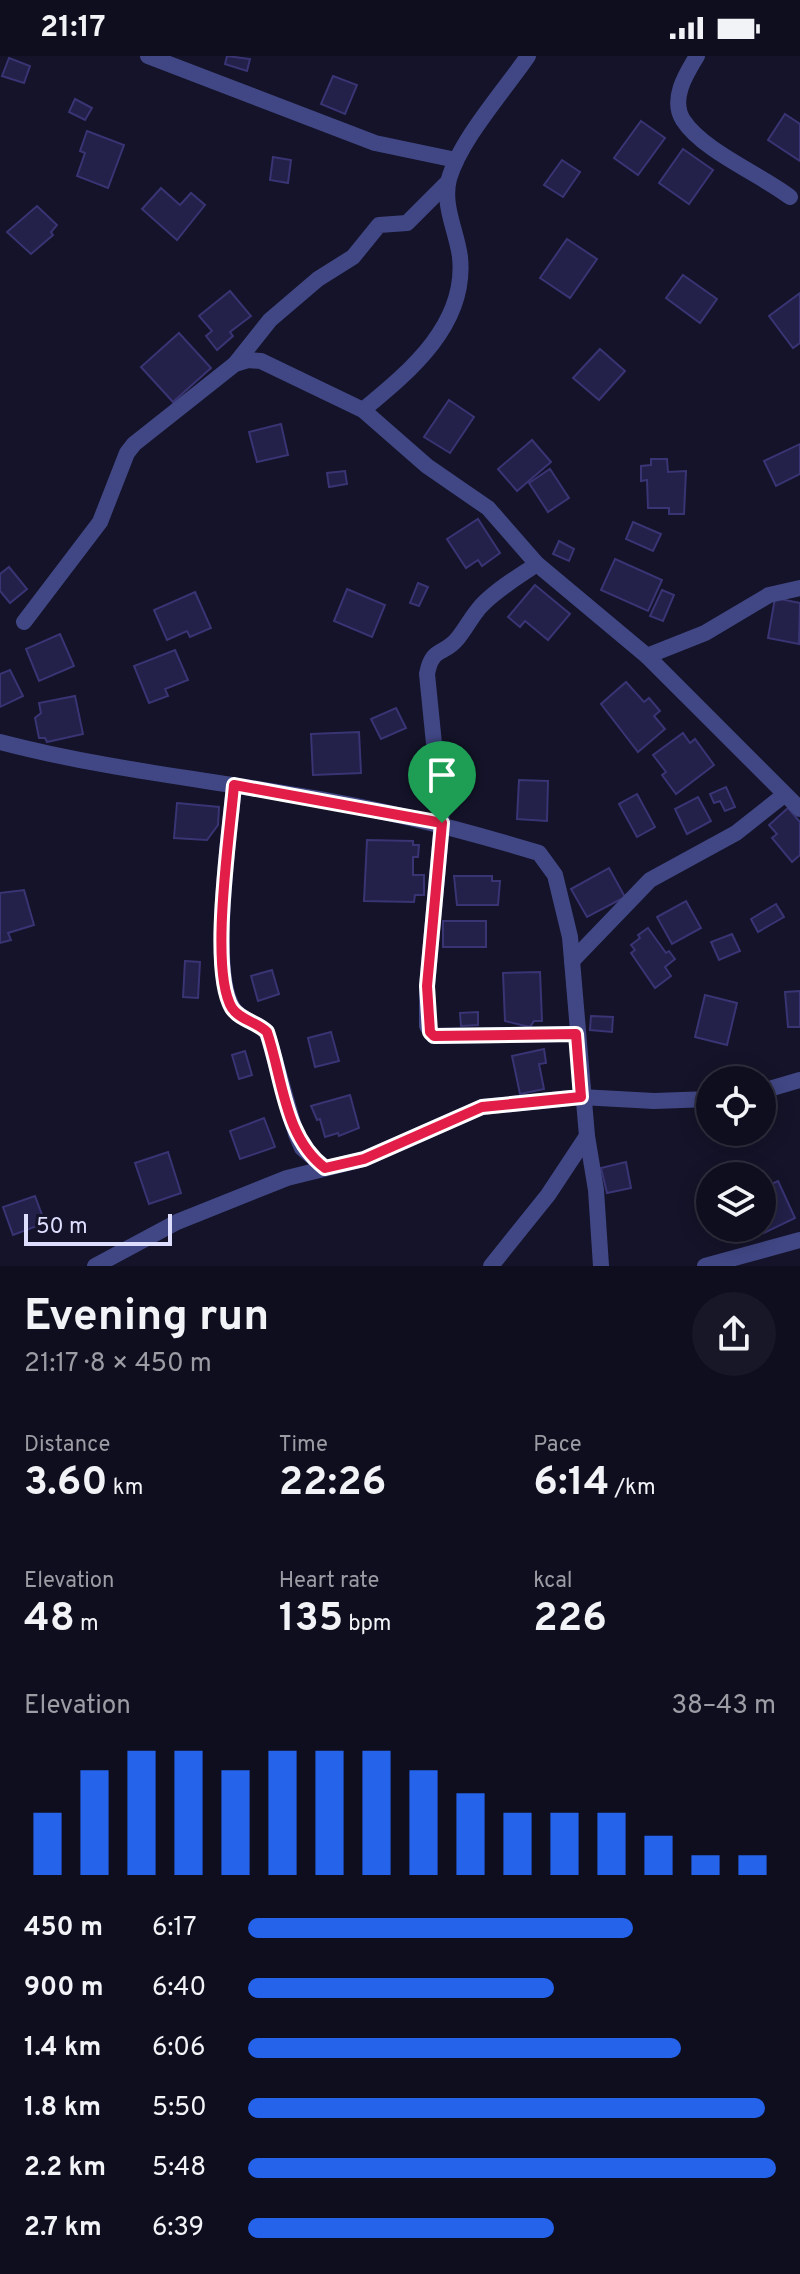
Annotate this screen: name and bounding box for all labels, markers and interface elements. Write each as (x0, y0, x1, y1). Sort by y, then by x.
text: 21:17 (40, 10, 106, 47)
pin (408, 741, 476, 823)
icon: arrive (420, 753, 464, 797)
map controls (696, 1066, 776, 1242)
button: locate (696, 1066, 776, 1146)
button: layers (696, 1162, 776, 1242)
scale bar (24, 1210, 172, 1246)
text: 50 m (36, 1214, 88, 1241)
text: Evening run (24, 1290, 269, 1346)
button: share (692, 1292, 776, 1376)
text: 21:17 · 8 × 450 m (24, 1348, 212, 1381)
text: Distance (24, 1432, 110, 1459)
text: Time (279, 1432, 328, 1459)
text: Pace (533, 1432, 582, 1459)
text: 3.60 (24, 1459, 108, 1509)
text: 22:26 (279, 1459, 386, 1509)
text: 6:14 (533, 1459, 609, 1509)
text: km (108, 1475, 143, 1502)
text: /km (609, 1475, 656, 1502)
text: Elevation (24, 1568, 114, 1595)
text: Heart rate (279, 1568, 379, 1595)
text: kcal (533, 1568, 572, 1595)
text: 48 (24, 1595, 75, 1645)
text: 135 (279, 1595, 343, 1645)
text: 226 (533, 1595, 607, 1645)
text: m (75, 1611, 99, 1638)
text: bpm (343, 1611, 391, 1638)
text: Elevation (24, 1690, 131, 1723)
text: 38–43 m (671, 1690, 776, 1723)
text: 450 m (24, 1912, 103, 1945)
text: 6:17 (152, 1912, 197, 1945)
text: 900 m (24, 1972, 104, 2005)
text: 6:40 (152, 1972, 206, 2005)
text: 1.4 km (24, 2032, 101, 2065)
text: 6:06 (152, 2032, 206, 2065)
text: 1.8 km (24, 2092, 101, 2125)
text: 5:50 (152, 2092, 207, 2125)
text: 2.2 km (24, 2152, 106, 2185)
text: 5:48 (152, 2152, 206, 2185)
text: 2.7 km (24, 2212, 102, 2245)
text: 6:39 (152, 2212, 204, 2245)

